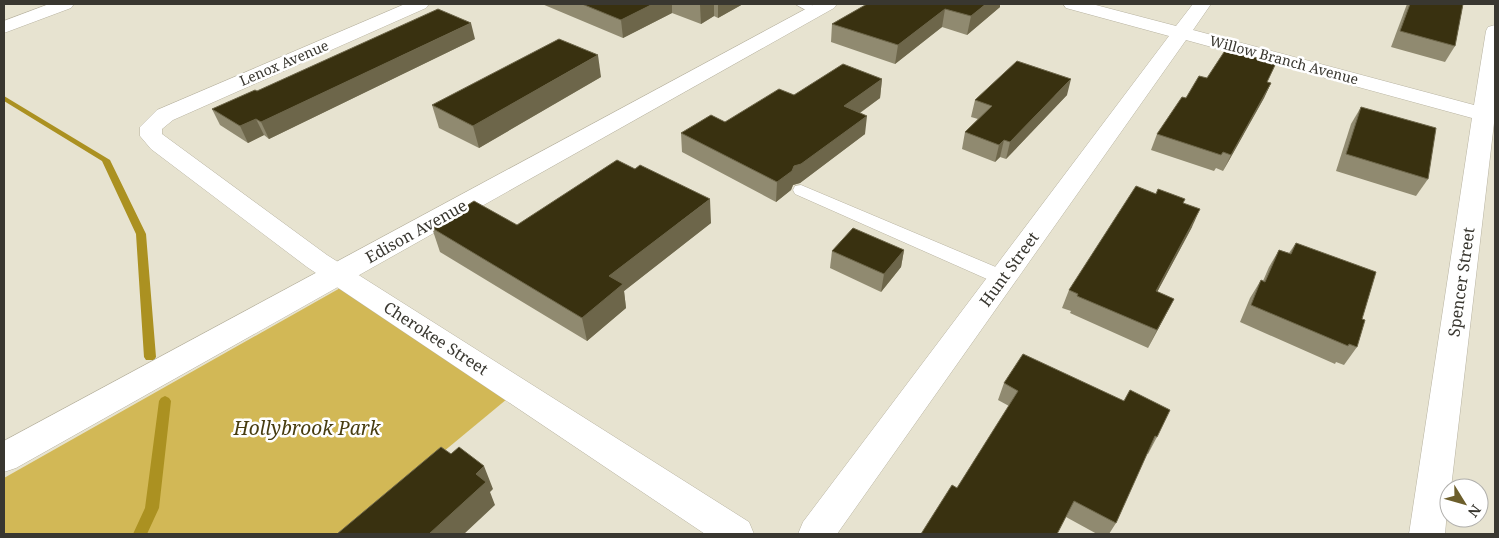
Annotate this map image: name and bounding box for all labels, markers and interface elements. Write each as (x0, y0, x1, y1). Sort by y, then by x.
street label: Willow Branch Avenue (1208, 30, 1361, 89)
street label: Lenox Avenue (236, 35, 331, 90)
street label: Edison Avenue (361, 194, 471, 268)
street label: Spencer Street (1442, 226, 1480, 338)
street label: Hunt Street (974, 227, 1044, 311)
street label: Cherokee Street (380, 296, 493, 380)
park label: Hollybrook Park (233, 415, 382, 441)
north arrow (1439, 478, 1489, 528)
text: N (1464, 501, 1486, 521)

